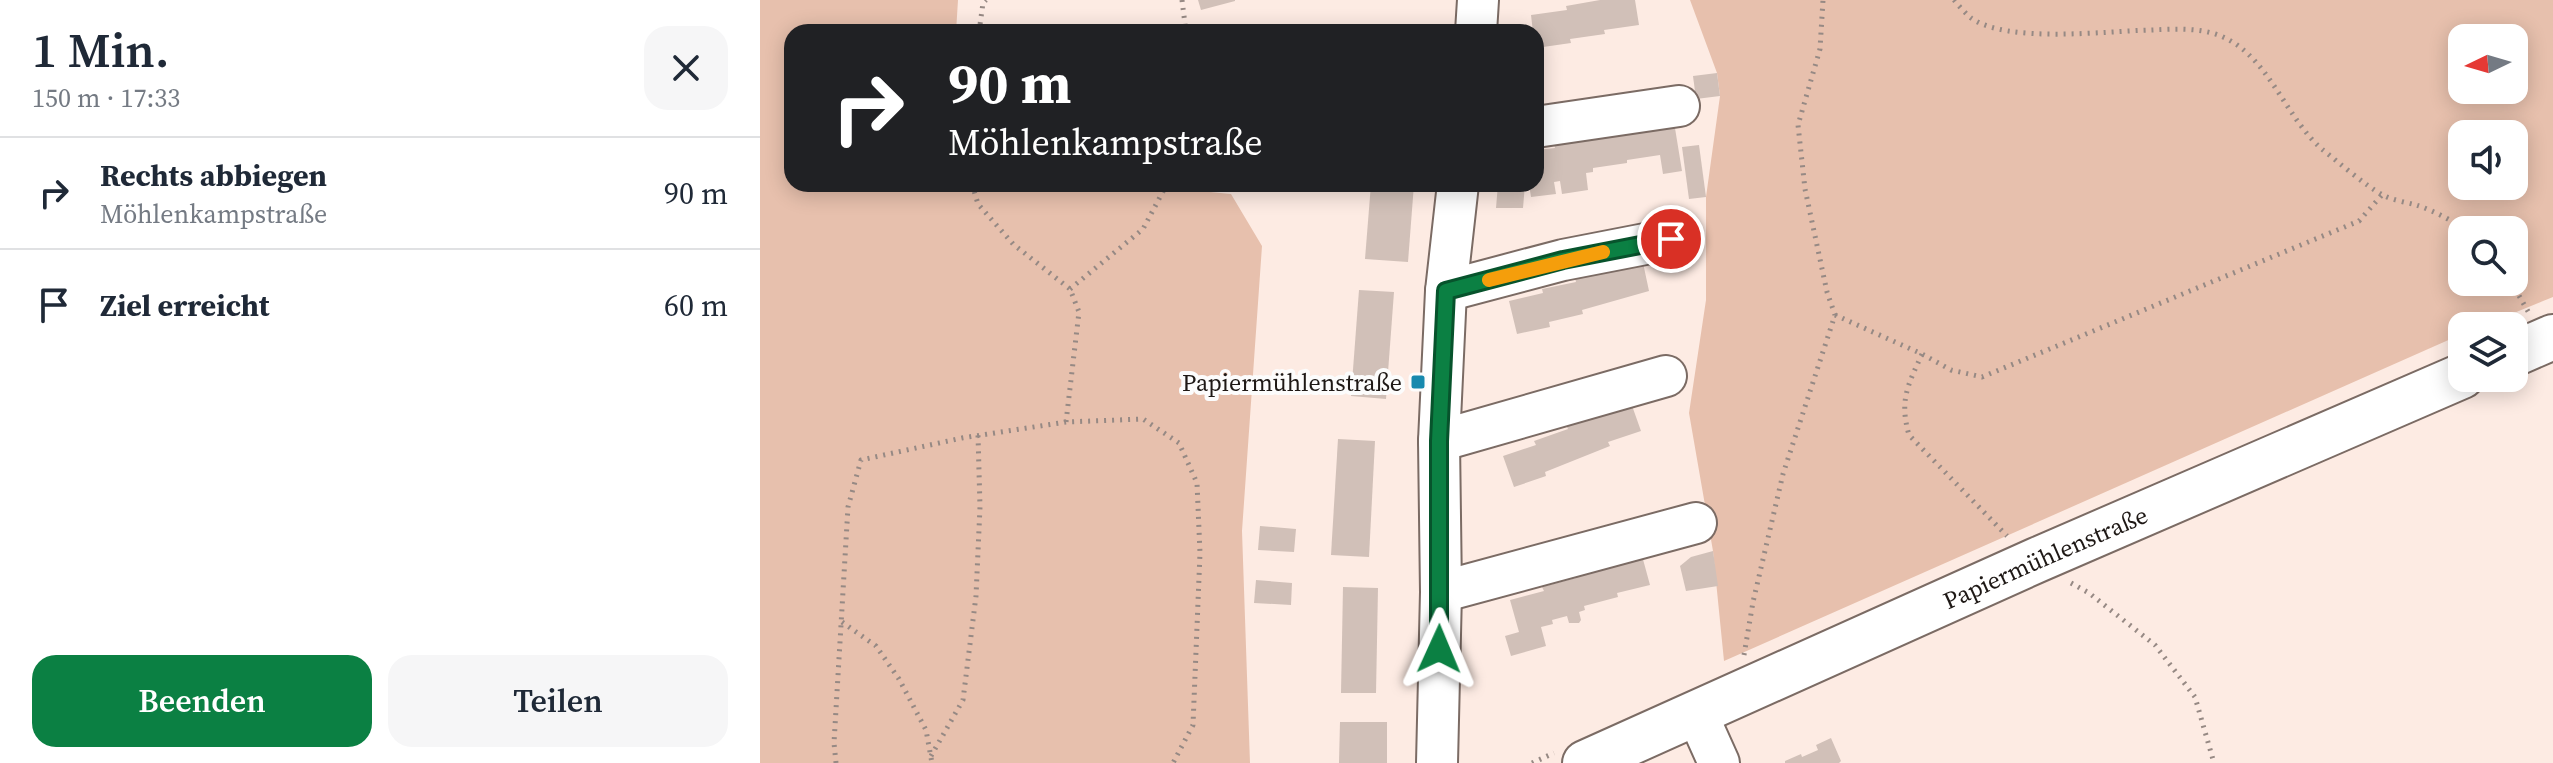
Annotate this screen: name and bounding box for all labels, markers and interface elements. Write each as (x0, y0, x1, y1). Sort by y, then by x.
text: 1 Min. (32, 17, 169, 83)
north arrow (2448, 24, 2528, 104)
map controls (2448, 24, 2528, 392)
button: close (644, 26, 728, 110)
text: 90 m (948, 45, 1071, 122)
icon: right (816, 56, 920, 160)
text: 150 m · 17:33 (32, 80, 180, 116)
text: Möhlenkampstraße (948, 118, 1263, 167)
button: sound (2448, 120, 2528, 200)
text: Rechts abbiegen (100, 155, 327, 196)
icon: right (32, 171, 76, 215)
text: 90 m (664, 173, 728, 214)
text: Möhlenkampstraße (100, 196, 327, 232)
pin (1637, 205, 1705, 273)
button: search (2448, 216, 2528, 296)
icon: arrive (1649, 217, 1693, 261)
icon: arrive (32, 283, 76, 327)
text: Ziel erreicht (100, 285, 269, 326)
text: 60 m (664, 285, 728, 326)
button: layers (2448, 312, 2528, 392)
place label: Papiermühlenstraße (1182, 366, 1402, 399)
marker: Papiermühlenstraße (1409, 373, 1427, 391)
street label: Papiermühlenstraße (1938, 498, 2152, 617)
position arrow (1397, 607, 1481, 691)
button: Beenden (32, 655, 372, 747)
button: Teilen (388, 655, 728, 747)

